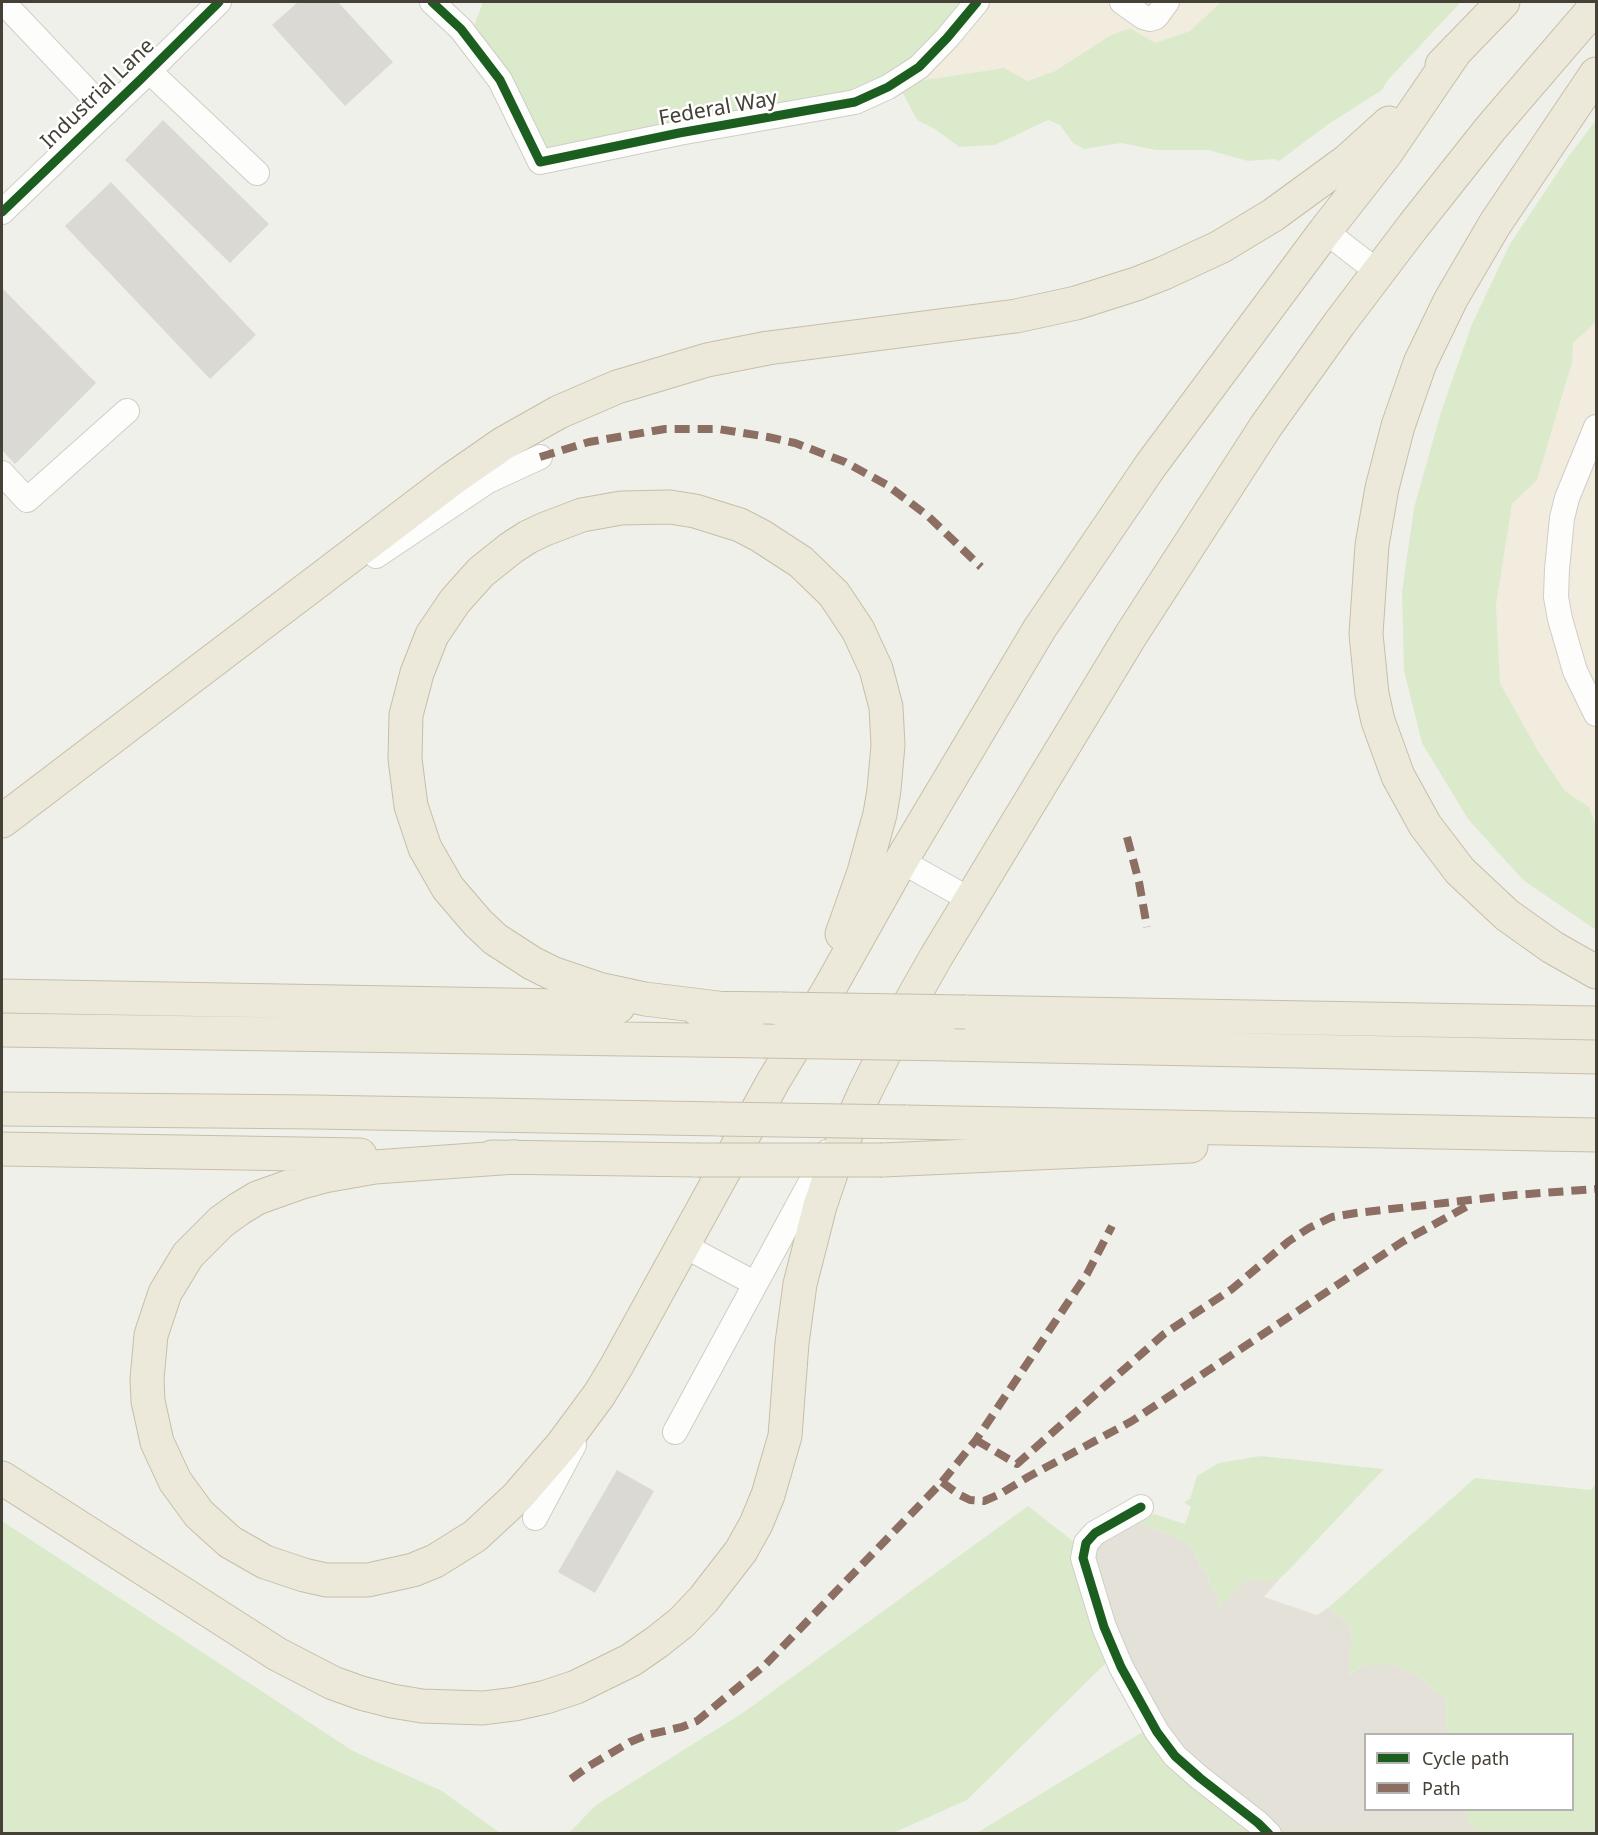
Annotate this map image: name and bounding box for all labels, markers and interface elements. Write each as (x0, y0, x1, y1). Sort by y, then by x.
street label: Industrial Lane (36, 34, 160, 154)
street label: Federal Way (657, 86, 779, 132)
legend (1364, 1733, 1574, 1811)
text: Cycle path (1422, 1746, 1509, 1770)
text: Path (1422, 1776, 1461, 1800)

